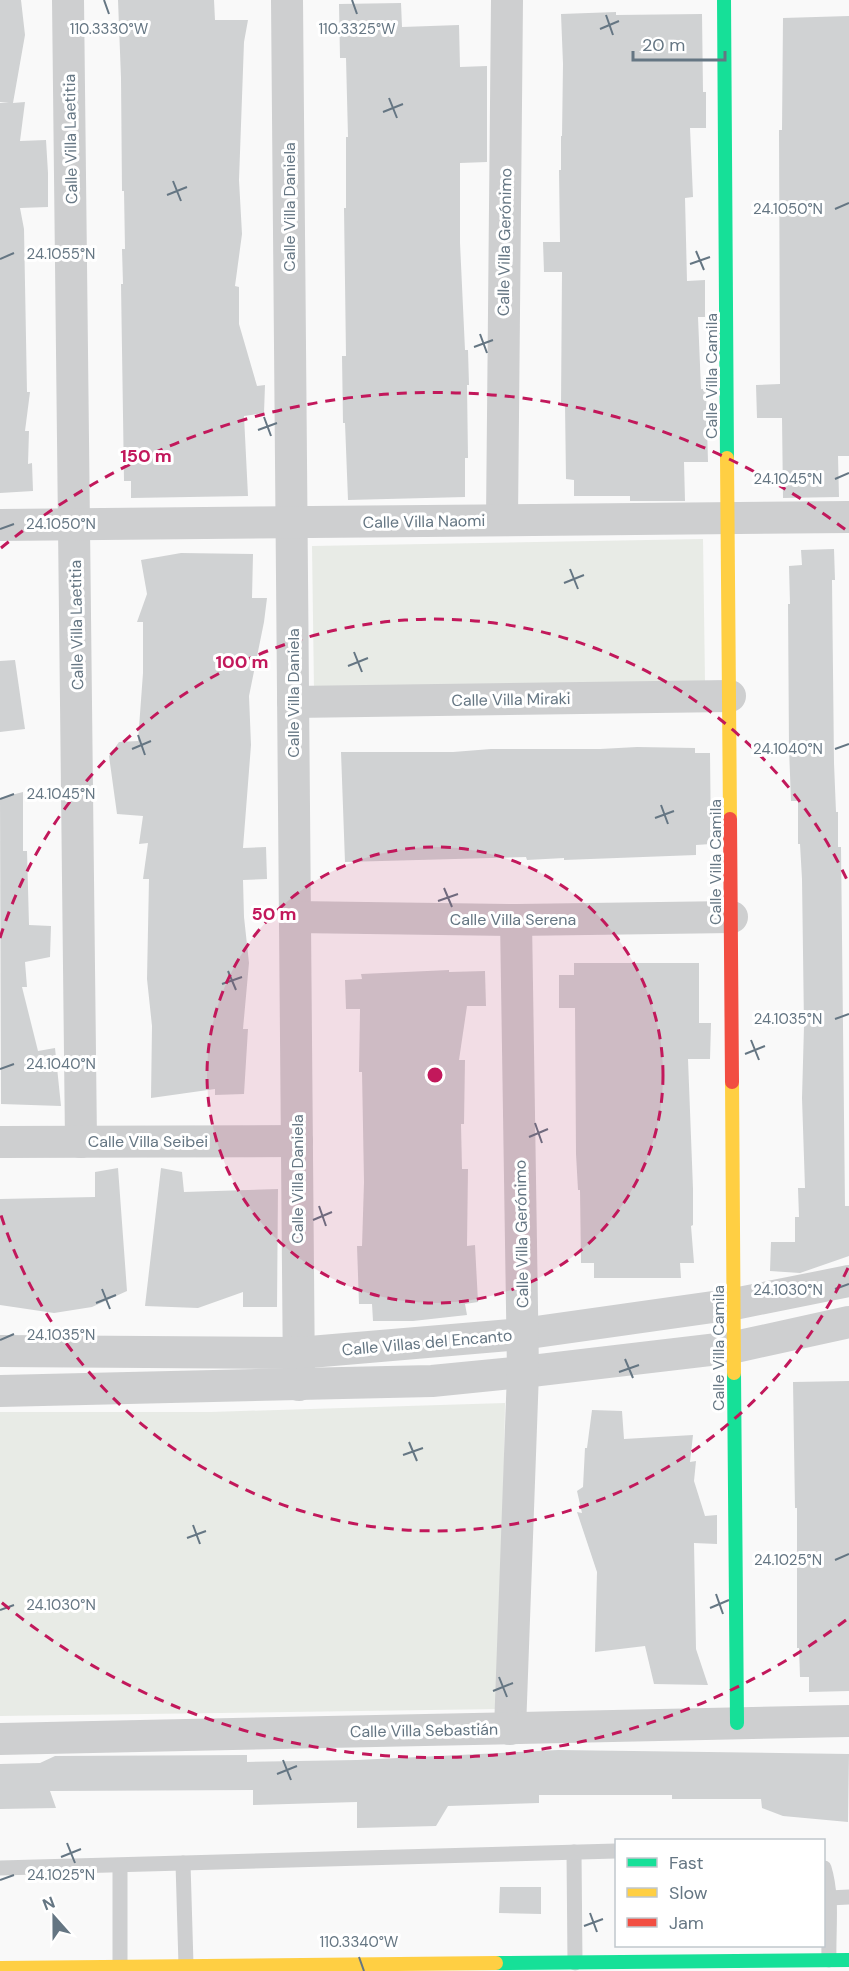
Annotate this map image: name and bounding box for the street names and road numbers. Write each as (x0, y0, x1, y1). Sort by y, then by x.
street label: Calle Villa Laetitia (59, 74, 82, 204)
street label: Calle Villa Daniela (279, 142, 300, 272)
street label: Calle Villa Gerónimo (493, 168, 516, 316)
street label: Calle Villa Camila (701, 313, 722, 439)
street label: Calle Villa Naomi (363, 510, 486, 533)
street label: Calle Villa Laetitia (65, 560, 88, 690)
street label: Calle Villa Daniela (283, 628, 304, 758)
street label: Calle Villa Miraki (451, 688, 571, 711)
street label: Calle Villa Camila (705, 799, 726, 925)
street label: Calle Villa Serena (450, 909, 576, 930)
street label: Calle Villa Daniela (287, 1114, 308, 1244)
street label: Calle Villa Seibei (88, 1131, 208, 1152)
street label: Calle Villa Gerónimo (510, 1160, 533, 1308)
street label: Calle Villa Camila (708, 1285, 729, 1411)
street label: Calle Villas del Encanto (341, 1325, 513, 1360)
street label: Calle Villa Sebastián (350, 1719, 498, 1742)

